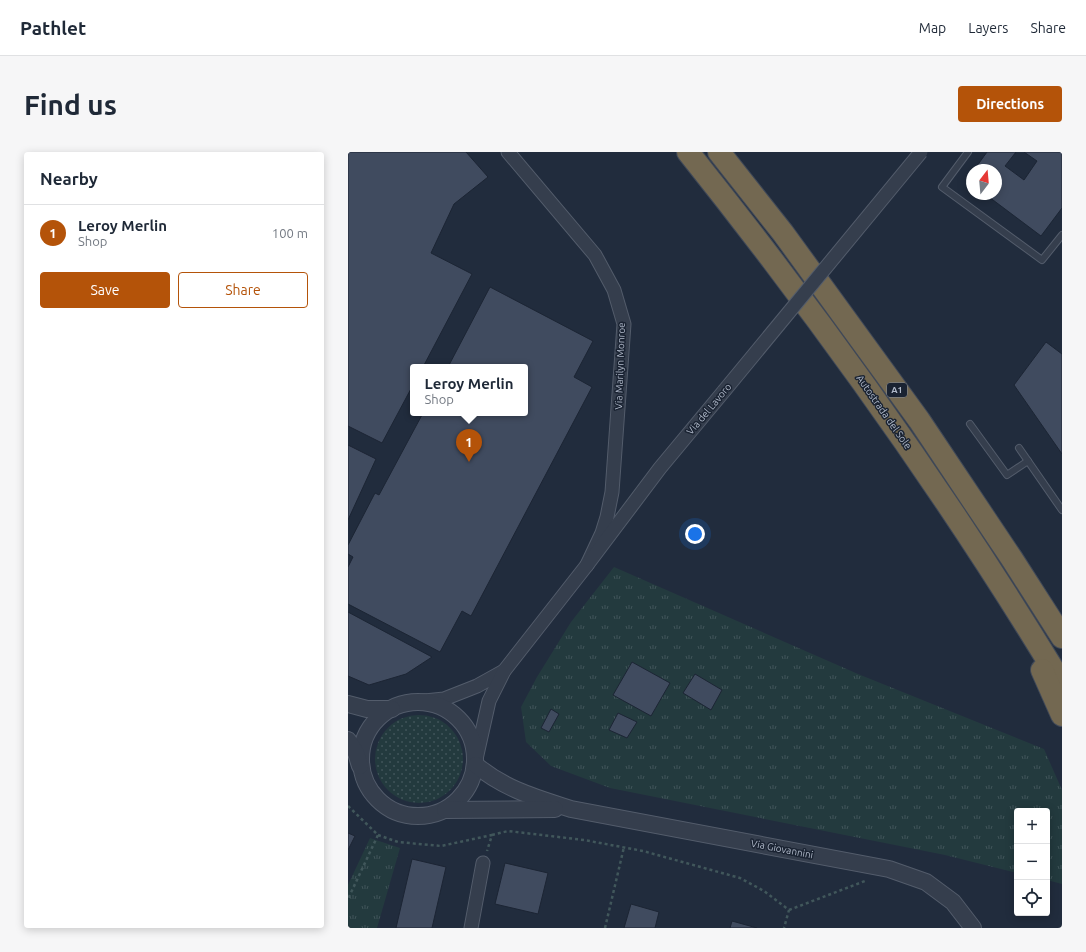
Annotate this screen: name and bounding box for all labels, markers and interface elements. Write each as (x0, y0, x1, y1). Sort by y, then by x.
text: Pathlet (20, 17, 86, 39)
text: Map (919, 20, 946, 36)
text: Layers (968, 20, 1008, 36)
text: Share (1030, 20, 1066, 36)
button: Directions (958, 86, 1062, 122)
text: Find us (24, 89, 117, 120)
north arrow (966, 164, 1002, 200)
text: Nearby (40, 169, 98, 188)
text: Leroy Merlin (78, 217, 167, 234)
text: 1 (49, 226, 57, 240)
text: 100 m (272, 226, 308, 240)
text: Shop (78, 234, 107, 248)
button: Save (40, 272, 170, 308)
button: Share (178, 272, 308, 308)
street label: Via Marilyn Monroe (613, 322, 627, 410)
popup (410, 364, 528, 416)
street label: Autostrada del Sole (854, 373, 914, 451)
text: Leroy Merlin (425, 375, 513, 392)
street label: Via del Lavoro (684, 381, 734, 437)
road number: A1 (887, 383, 907, 397)
text: Shop (425, 392, 454, 406)
pin: 1 (456, 429, 482, 462)
your location (685, 524, 705, 544)
map controls (1014, 808, 1050, 916)
button: + (1014, 808, 1050, 844)
street label: Via Giovannini (750, 838, 814, 860)
button: − (1014, 844, 1050, 880)
button: locate (1014, 880, 1050, 916)

